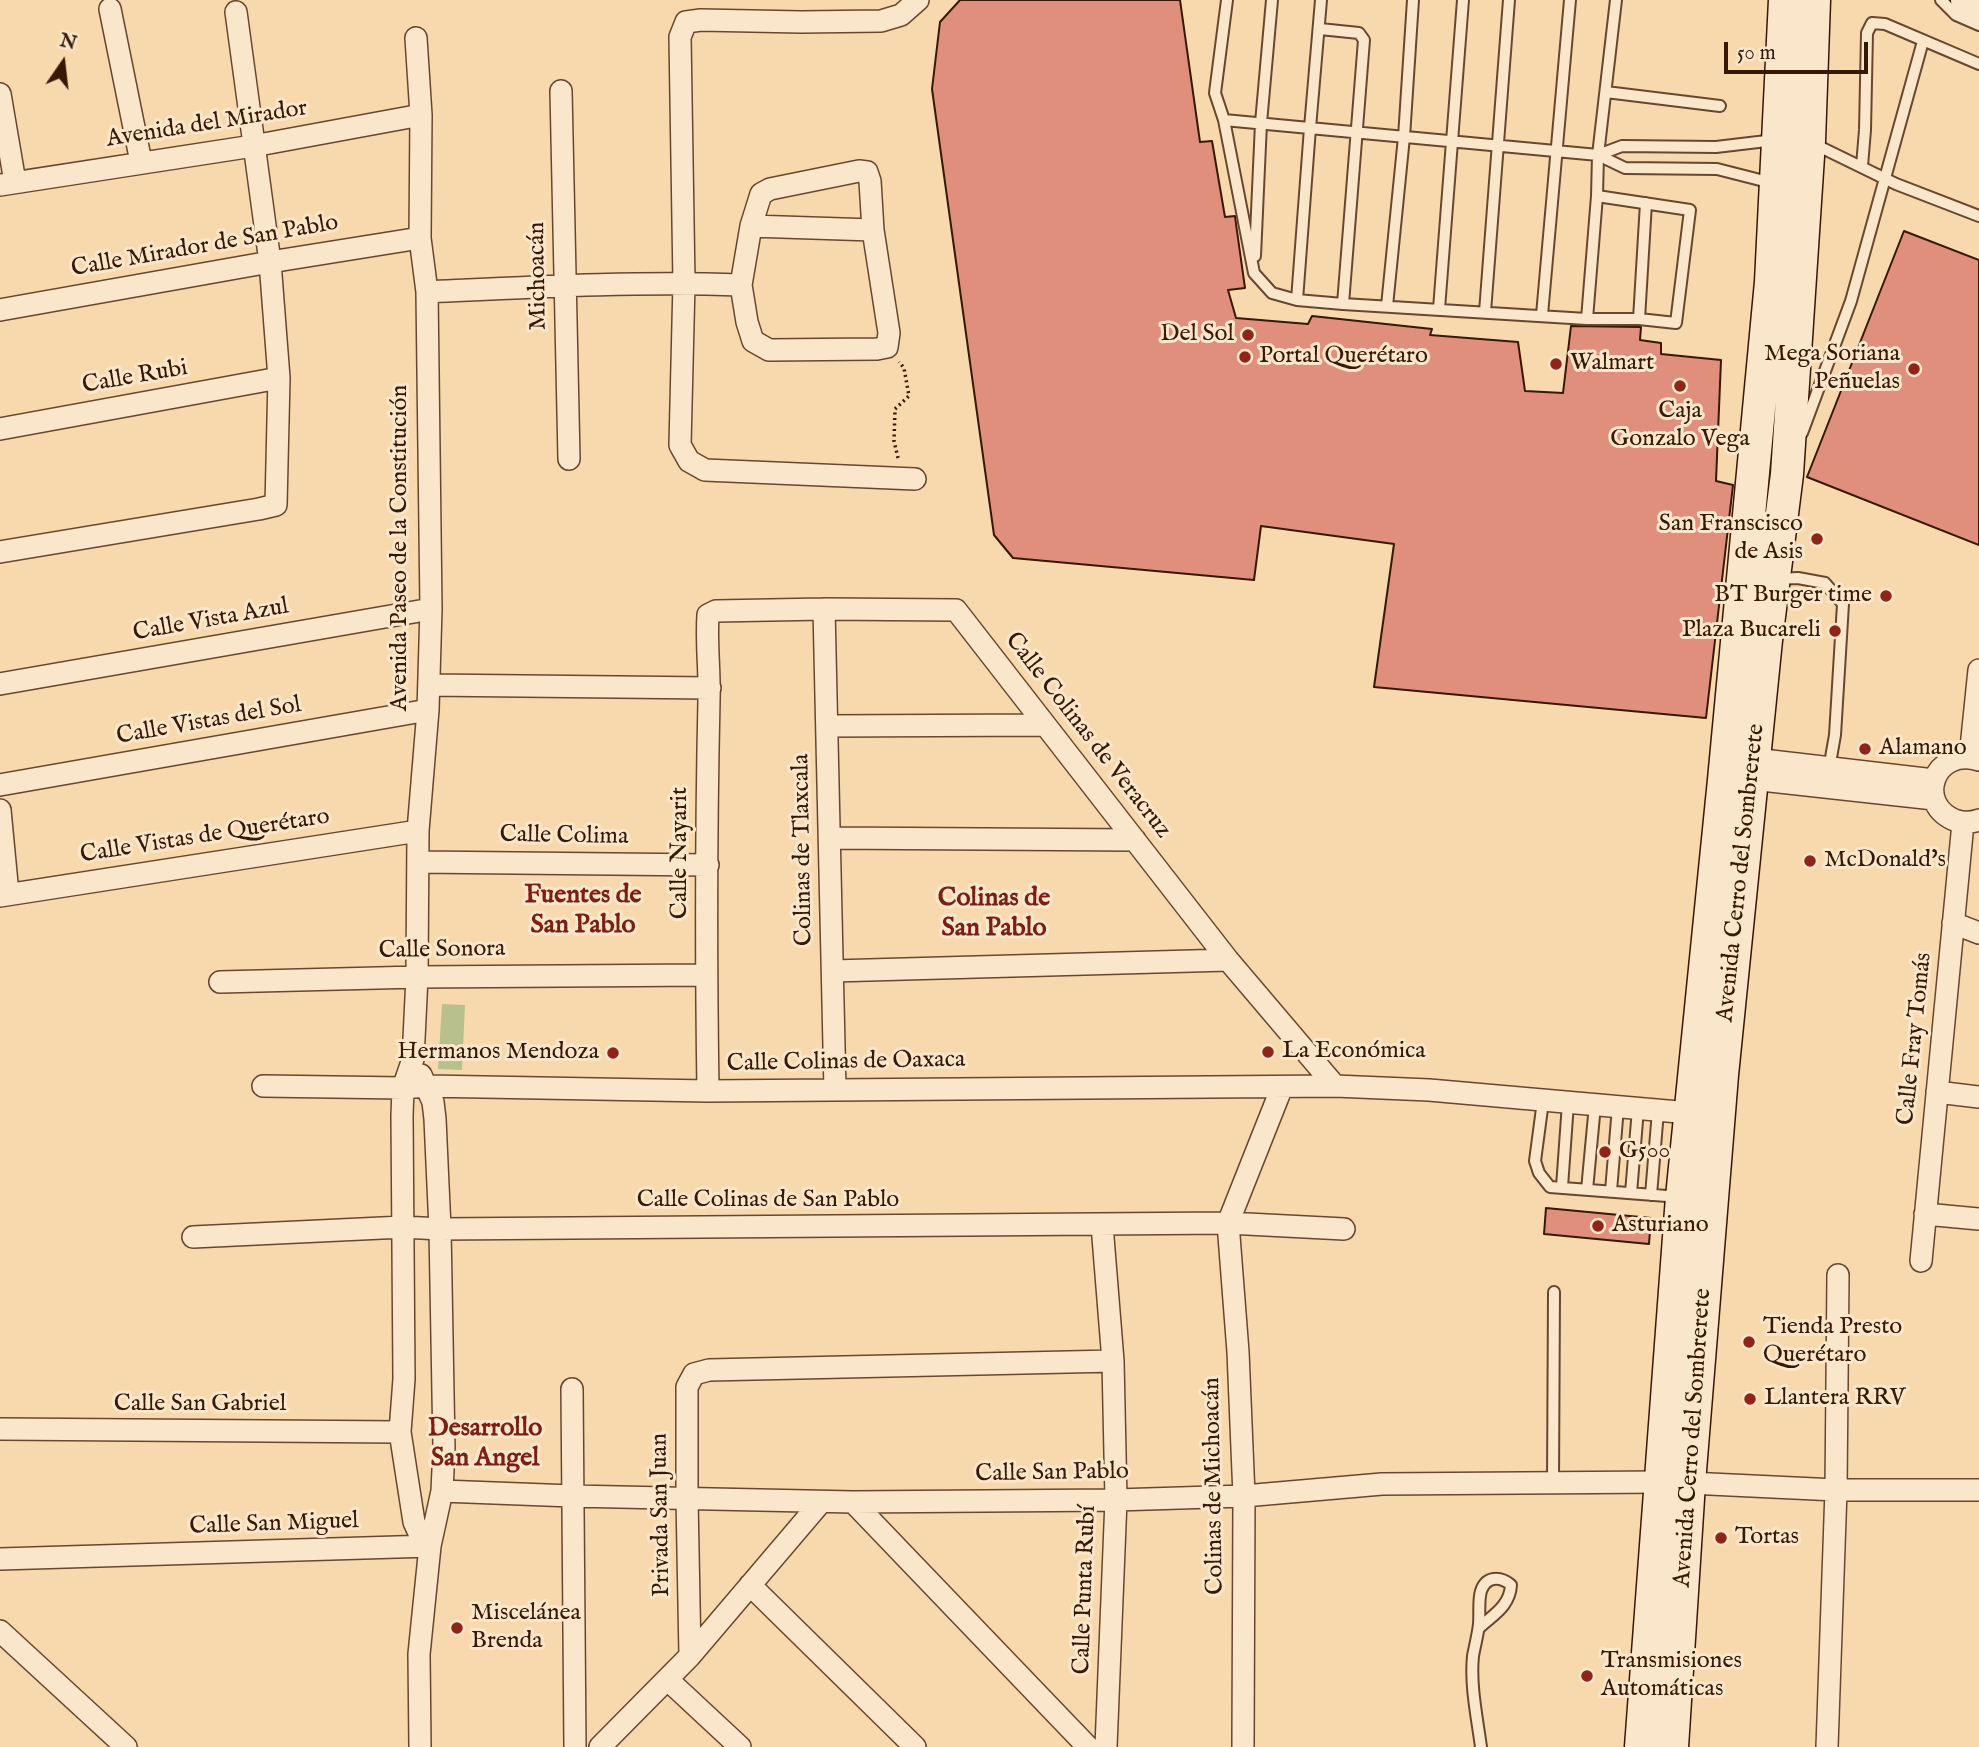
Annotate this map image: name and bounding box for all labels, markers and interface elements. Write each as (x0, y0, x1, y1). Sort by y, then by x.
north arrow (28, 28, 98, 98)
scale bar (1727, 28, 1870, 72)
text: N (57, 29, 79, 56)
text: 50 m (1737, 40, 1776, 67)
street label: Avenida del Mirador (104, 95, 310, 155)
street label: Calle Mirador de San Pablo (69, 209, 341, 285)
street label: Michoacán (524, 221, 554, 331)
place label: Del Sol (1160, 321, 1234, 349)
marker: Del Sol (1240, 327, 1256, 343)
place label: Mega Soriana Peñuelas (1764, 341, 1900, 397)
place label: Portal Querétaro (1259, 343, 1428, 371)
marker: Portal Querétaro (1237, 349, 1253, 365)
place label: Walmart (1570, 350, 1654, 378)
street label: Calle Rubi (80, 355, 190, 401)
marker: Walmart (1548, 356, 1564, 372)
marker: Mega Soriana Peñuelas (1906, 361, 1922, 377)
marker: Caja Gonzalo Vega (1672, 378, 1688, 394)
street label: Avenida Paseo de la Constitución (387, 385, 415, 711)
place label: Caja Gonzalo Vega (1610, 398, 1750, 454)
place label: San Franscisco de Asis (1659, 511, 1803, 567)
marker: San Franscisco de Asis (1809, 531, 1825, 547)
place label: BT Burger time (1714, 582, 1872, 610)
marker: BT Burger time (1878, 588, 1894, 604)
street label: Calle Vista Azul (131, 593, 291, 649)
place label: Plaza Bucareli (1682, 617, 1821, 645)
marker: Plaza Bucareli (1827, 623, 1843, 639)
street label: Calle Colinas de Veracruz (998, 627, 1176, 845)
street label: Calle Vistas del Sol (114, 692, 304, 752)
street label: Avenida Cerro del Sombrerete (1712, 722, 1772, 1024)
place label: Alamano (1879, 735, 1967, 763)
marker: Alamano (1857, 741, 1873, 757)
street label: Colinas de Tlaxcala (788, 754, 820, 946)
street label: Calle Nayarit (667, 787, 695, 919)
street label: Calle Vistas de Querétaro (78, 803, 332, 871)
street label: Calle Colima (499, 821, 629, 853)
place label: McDonald's (1824, 847, 1946, 875)
marker: McDonald's (1802, 853, 1818, 869)
district label: Fuentes de San Pablo (524, 881, 642, 942)
district label: Colinas de San Pablo (938, 884, 1050, 946)
street label: Calle Sonora (378, 935, 506, 967)
street label: Calle Fray Tomás (1893, 951, 1939, 1127)
place label: La Económica (1282, 1038, 1426, 1066)
place label: Hermanos Mendoza (397, 1039, 599, 1067)
marker: La Económica (1260, 1044, 1276, 1060)
marker: Hermanos Mendoza (605, 1045, 621, 1061)
street label: Calle Colinas de Oaxaca (726, 1047, 966, 1079)
place label: G500 (1619, 1138, 1670, 1166)
marker: G500 (1597, 1144, 1613, 1160)
street label: Calle Colinas de San Pablo (637, 1187, 899, 1215)
place label: Asturiano (1612, 1212, 1709, 1240)
marker: Asturiano (1590, 1218, 1606, 1234)
street label: Avenida Cerro del Sombrerete (1669, 1288, 1719, 1588)
place label: Tienda Presto Querétaro (1763, 1314, 1902, 1370)
marker: Tienda Presto Querétaro (1741, 1334, 1757, 1350)
street label: Colinas de Michoacán (1199, 1377, 1231, 1595)
place label: Llantera RRV (1764, 1385, 1906, 1413)
street label: Calle San Gabriel (114, 1391, 286, 1419)
marker: Llantera RRV (1742, 1391, 1758, 1407)
district label: Desarrollo San Angel (428, 1414, 542, 1476)
street label: Privada San Juan (646, 1433, 678, 1597)
street label: Calle San Pablo (975, 1458, 1129, 1490)
street label: Calle Punta Rubí (1069, 1505, 1103, 1675)
street label: Calle San Miguel (189, 1508, 359, 1542)
place label: Tortas (1735, 1524, 1799, 1552)
marker: Tortas (1713, 1530, 1729, 1546)
place label: Miscelánea Brenda (471, 1600, 581, 1656)
marker: Miscelánea Brenda (449, 1620, 465, 1636)
place label: Transmisiones Automáticas (1601, 1648, 1742, 1704)
marker: Transmisiones Automáticas (1579, 1668, 1595, 1684)

